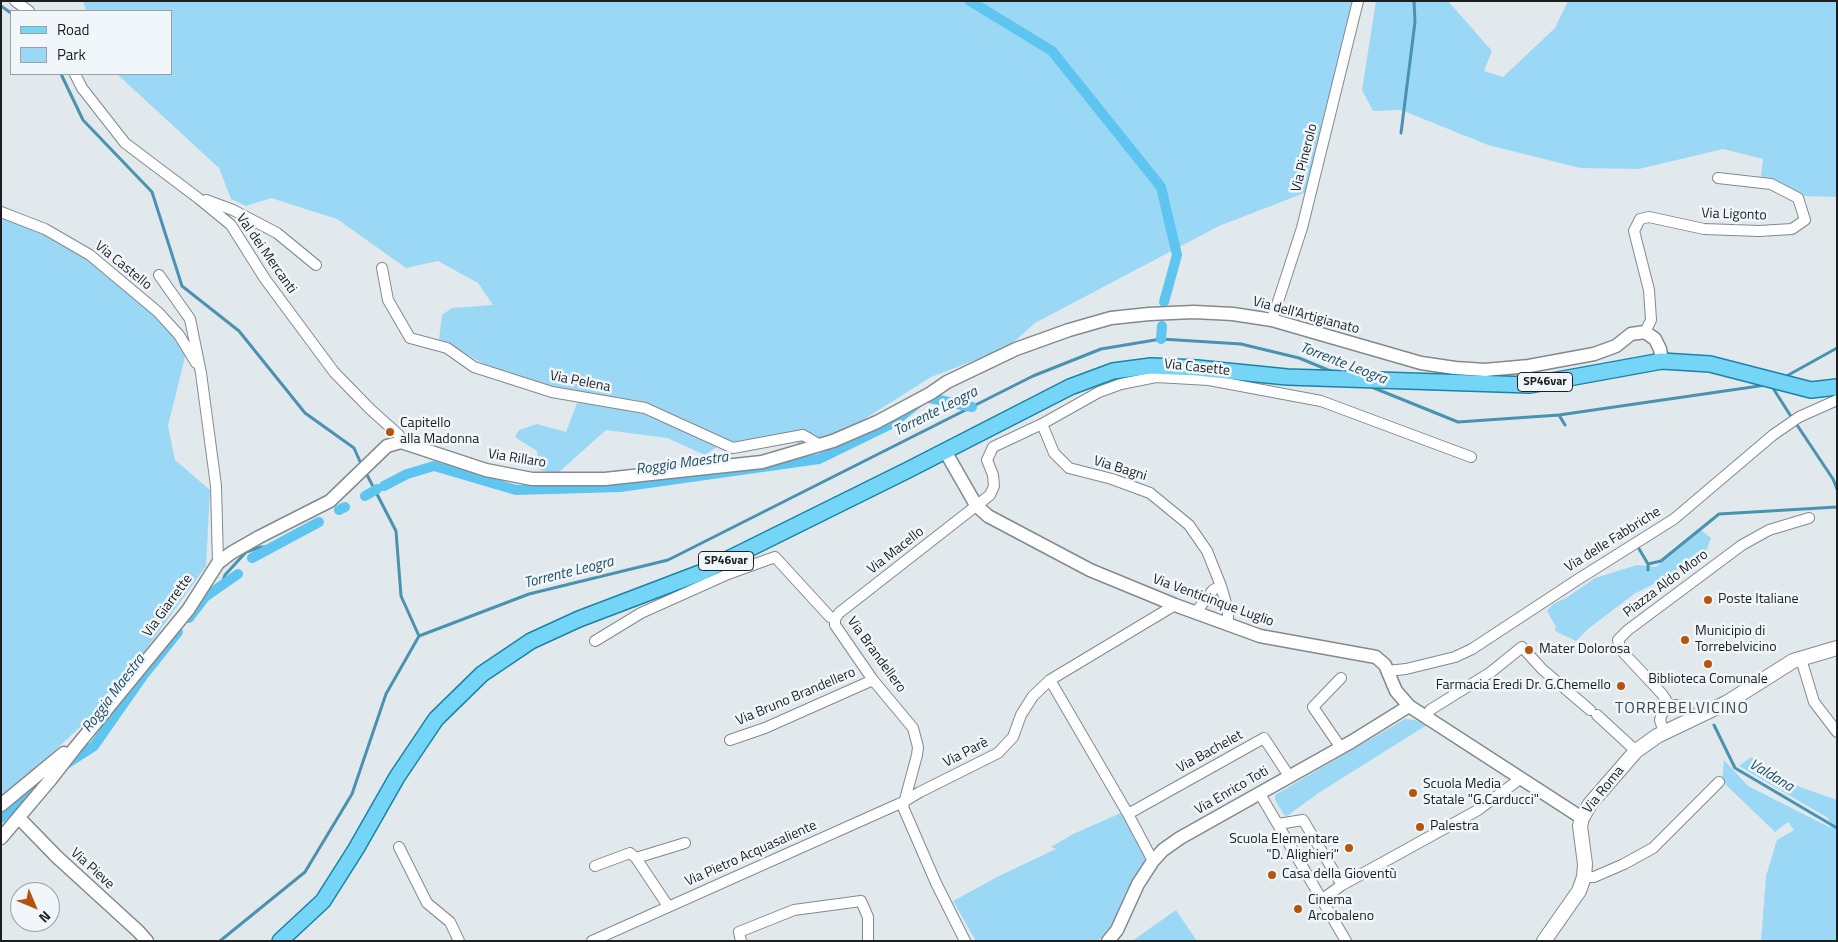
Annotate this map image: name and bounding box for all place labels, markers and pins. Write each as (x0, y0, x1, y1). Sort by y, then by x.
place label: Capitello alla Madonna (400, 416, 479, 448)
marker: Capitello alla Madonna (384, 426, 396, 438)
place label: Poste Italiane (1718, 592, 1798, 608)
marker: Poste Italiane (1702, 594, 1714, 606)
place label: Municipio di Torrebelvicino (1695, 624, 1777, 656)
marker: Municipio di Torrebelvicino (1679, 634, 1691, 646)
place label: Mater Dolorosa (1539, 642, 1630, 658)
marker: Mater Dolorosa (1523, 644, 1535, 656)
marker: Biblioteca Comunale (1702, 658, 1714, 670)
place label: Biblioteca Comunale (1648, 672, 1768, 688)
place label: Farmacia Eredi Dr. G.Chemello (1436, 678, 1611, 694)
marker: Farmacia Eredi Dr. G.Chemello (1615, 680, 1627, 692)
place label: Scuola Media Statale "G.Carducci" (1423, 777, 1539, 810)
marker: Scuola Media Statale "G.Carducci" (1407, 787, 1419, 799)
place label: Palestra (1430, 819, 1479, 835)
marker: Palestra (1414, 821, 1426, 833)
place label: Scuola Elementare "D. Alighieri" (1229, 832, 1339, 864)
marker: Scuola Elementare "D. Alighieri" (1343, 842, 1355, 854)
place label: Casa della Gioventù (1282, 867, 1397, 883)
marker: Casa della Gioventù (1266, 869, 1278, 881)
place label: Cinema Arcobaleno (1308, 893, 1374, 926)
marker: Cinema Arcobaleno (1292, 903, 1304, 915)

